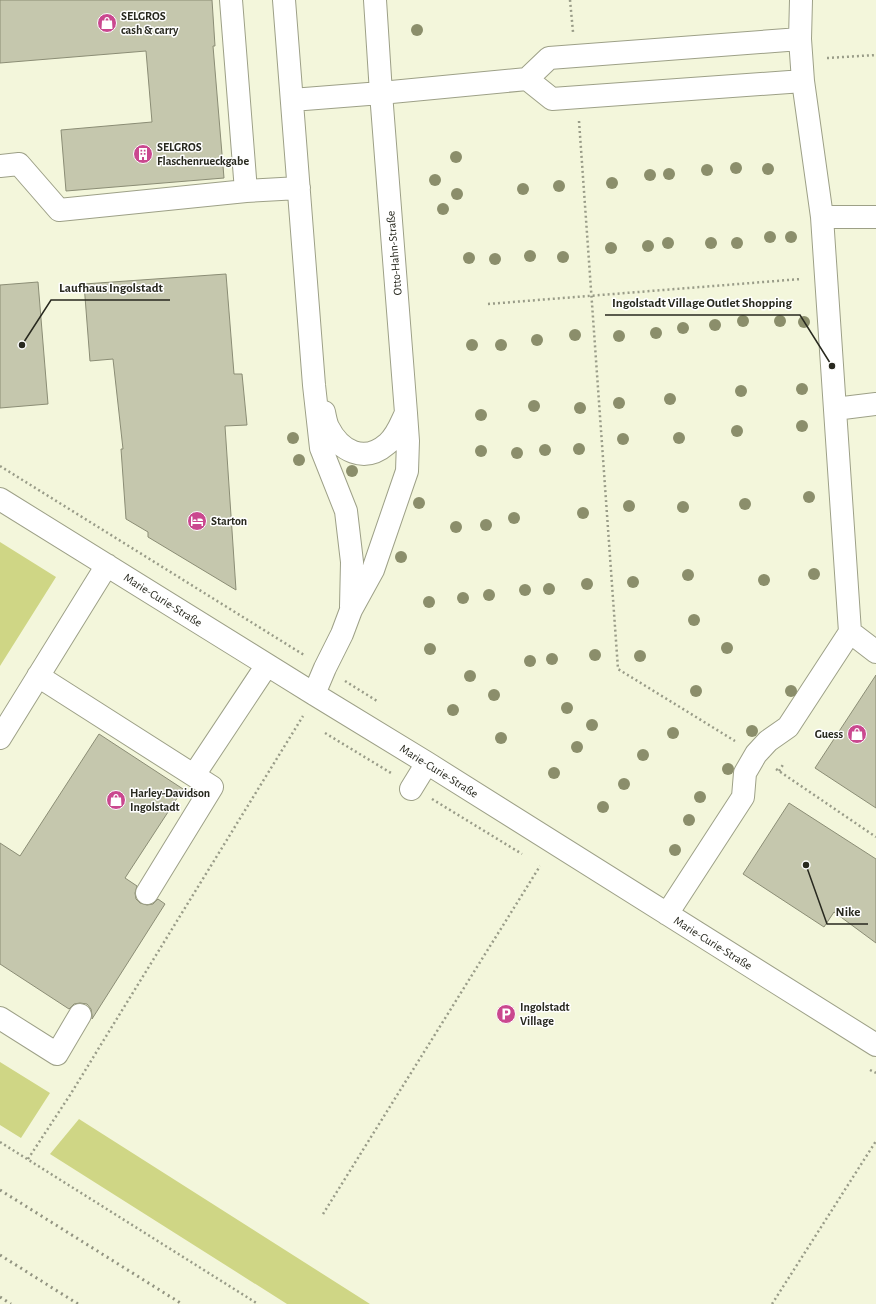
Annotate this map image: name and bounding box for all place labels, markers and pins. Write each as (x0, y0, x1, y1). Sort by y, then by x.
place label: SELGROS cash & carry (121, 10, 179, 37)
shop icon: SELGROS cash & carry (96, 12, 118, 34)
place label: SELGROS Flaschenrueckgabe (157, 141, 249, 167)
building icon: SELGROS Flaschenrueckgabe (132, 143, 154, 165)
callout: Laufhaus Ingolstadt (51, 275, 170, 300)
callout: Ingolstadt Village Outlet Shopping (605, 290, 800, 315)
hotel icon: Starton (186, 510, 208, 532)
place label: Starton (211, 515, 247, 527)
shop icon: Guess (846, 723, 868, 745)
place label: Guess (815, 728, 843, 740)
place label: Harley-Davidson Ingolstadt (130, 787, 210, 813)
shop icon: Harley-Davidson Ingolstadt (105, 789, 127, 811)
callout: Nike (827, 899, 868, 924)
place label: Ingolstadt Village (520, 1001, 570, 1027)
parking icon: Ingolstadt Village (495, 1003, 517, 1025)

